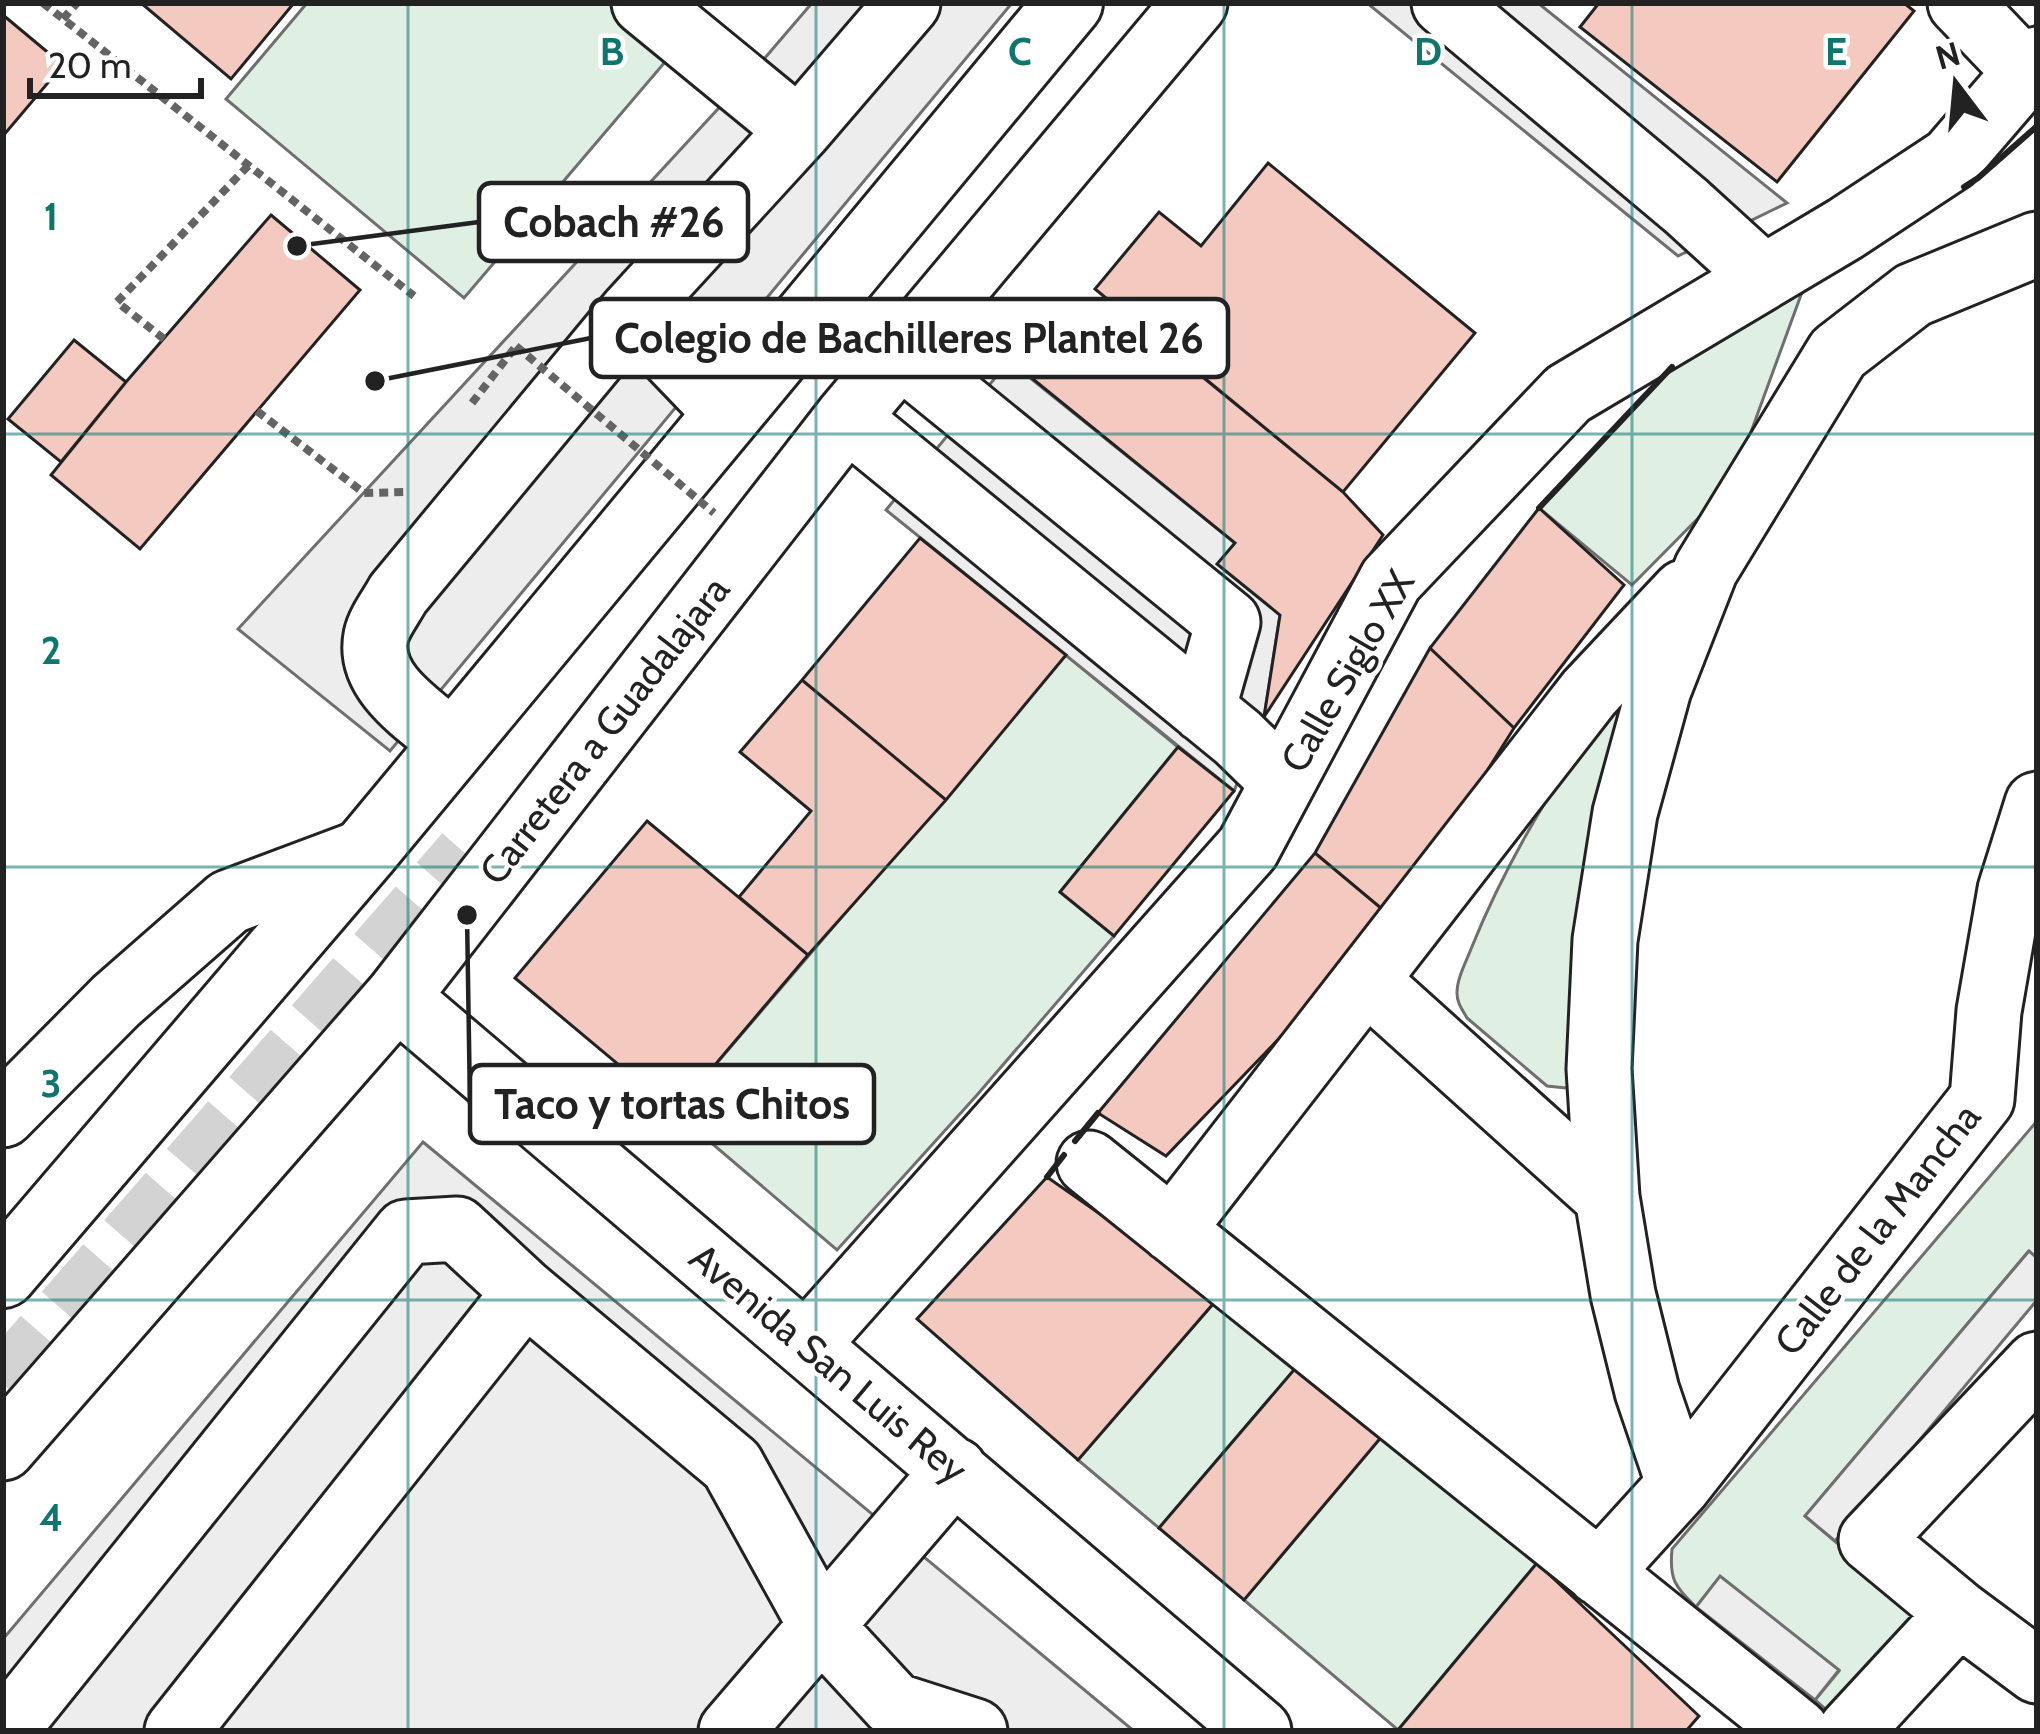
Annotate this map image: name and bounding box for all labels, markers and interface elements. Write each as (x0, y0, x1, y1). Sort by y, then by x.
scale bar (30, 24, 201, 98)
north arrow (1896, 24, 2016, 144)
text: B (600, 27, 624, 75)
text: C (1008, 27, 1032, 75)
text: D (1414, 27, 1442, 75)
text: E (1825, 27, 1847, 75)
text: N (1931, 33, 1964, 78)
text: 20 m (48, 43, 132, 87)
callout: Cobach #26 (479, 183, 748, 261)
text: 1 (44, 192, 58, 240)
text: Cobach #26 (503, 196, 725, 248)
callout: Colegio de Bachilleres Plantel 26 (591, 299, 1228, 377)
text: Colegio de Bachilleres Plantel 26 (614, 312, 1204, 364)
street label: Calle Siglo XX (1270, 561, 1424, 781)
street label: Carretera a Guadalajara (469, 566, 739, 894)
text: 2 (41, 626, 61, 674)
text: 3 (40, 1059, 62, 1107)
callout: Taco y tortas Chitos (470, 1065, 874, 1143)
text: Taco y tortas Chitos (494, 1078, 850, 1130)
street label: Calle de la Mancha (1764, 1093, 1990, 1364)
street label: Avenida San Luis Rey (680, 1233, 978, 1493)
text: 4 (39, 1493, 63, 1541)

